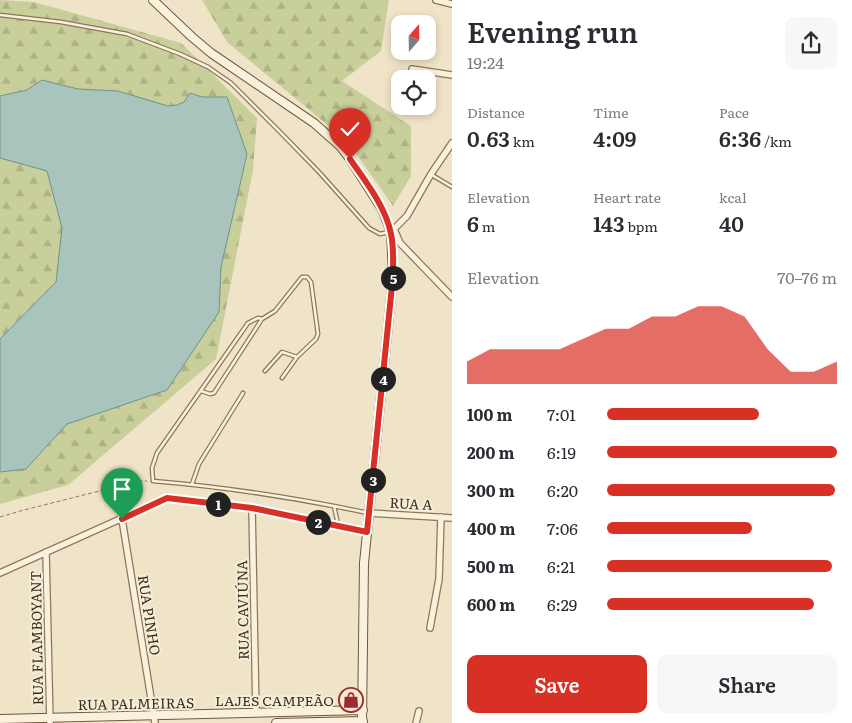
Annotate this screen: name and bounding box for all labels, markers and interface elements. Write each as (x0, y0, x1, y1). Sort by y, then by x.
text: Evening run (467, 10, 638, 52)
north arrow (391, 15, 436, 60)
map controls (391, 15, 436, 115)
button: share (785, 17, 837, 69)
text: 19:24 (467, 50, 504, 74)
button: locate (391, 70, 436, 115)
text: Distance (467, 102, 525, 122)
text: Time (593, 102, 629, 122)
text: Pace (719, 102, 749, 122)
pin (329, 108, 371, 159)
icon: check (336, 115, 364, 143)
text: 0.63 (467, 122, 510, 153)
text: 4:09 (593, 122, 636, 153)
text: 6:36 (719, 122, 761, 153)
text: km (510, 131, 535, 151)
text: /km (761, 131, 792, 151)
text: Elevation (467, 187, 530, 207)
text: Heart rate (593, 187, 661, 207)
text: kcal (719, 187, 747, 207)
text: 6 (467, 207, 479, 238)
text: 143 (593, 207, 625, 238)
text: 40 (719, 207, 744, 238)
text: m (479, 216, 495, 236)
text: bpm (625, 216, 658, 236)
text: Elevation (467, 265, 539, 289)
text: 70–76 m (777, 265, 837, 289)
pin: 5 (380, 266, 406, 290)
text: 5 (390, 268, 397, 288)
pin: 4 (370, 366, 396, 392)
text: 4 (379, 369, 388, 389)
text: 100 m (467, 402, 513, 426)
text: 7:01 (547, 402, 576, 426)
text: 200 m (467, 440, 514, 464)
text: 6:19 (547, 440, 576, 464)
pin (101, 468, 143, 519)
pin: 3 (360, 468, 386, 492)
text: 3 (370, 470, 377, 490)
icon: arrive (108, 475, 136, 503)
text: 300 m (467, 478, 515, 502)
text: 6:20 (547, 478, 578, 502)
pin: 1 (206, 492, 230, 516)
street label: RUA A (389, 492, 434, 514)
text: 1 (216, 494, 221, 514)
pin: 2 (306, 510, 330, 534)
text: 2 (315, 512, 322, 532)
text: 400 m (467, 516, 516, 540)
text: 7:06 (547, 516, 578, 540)
text: 500 m (467, 554, 515, 578)
text: 6:21 (547, 554, 575, 578)
street label: RUA CAVIÚNA (231, 559, 253, 660)
street label: RUA FLAMBOYANT (25, 571, 47, 705)
street label: RUA PINHO (134, 573, 166, 657)
text: 600 m (467, 592, 515, 616)
text: 6:29 (547, 592, 577, 616)
button: Save (467, 655, 647, 713)
button: Share (657, 655, 837, 713)
shop icon: LAJES CAMPEÃO (338, 687, 364, 713)
place label: LAJES CAMPEÃO (215, 690, 334, 710)
street label: RUA PALMEIRAS (77, 692, 195, 714)

